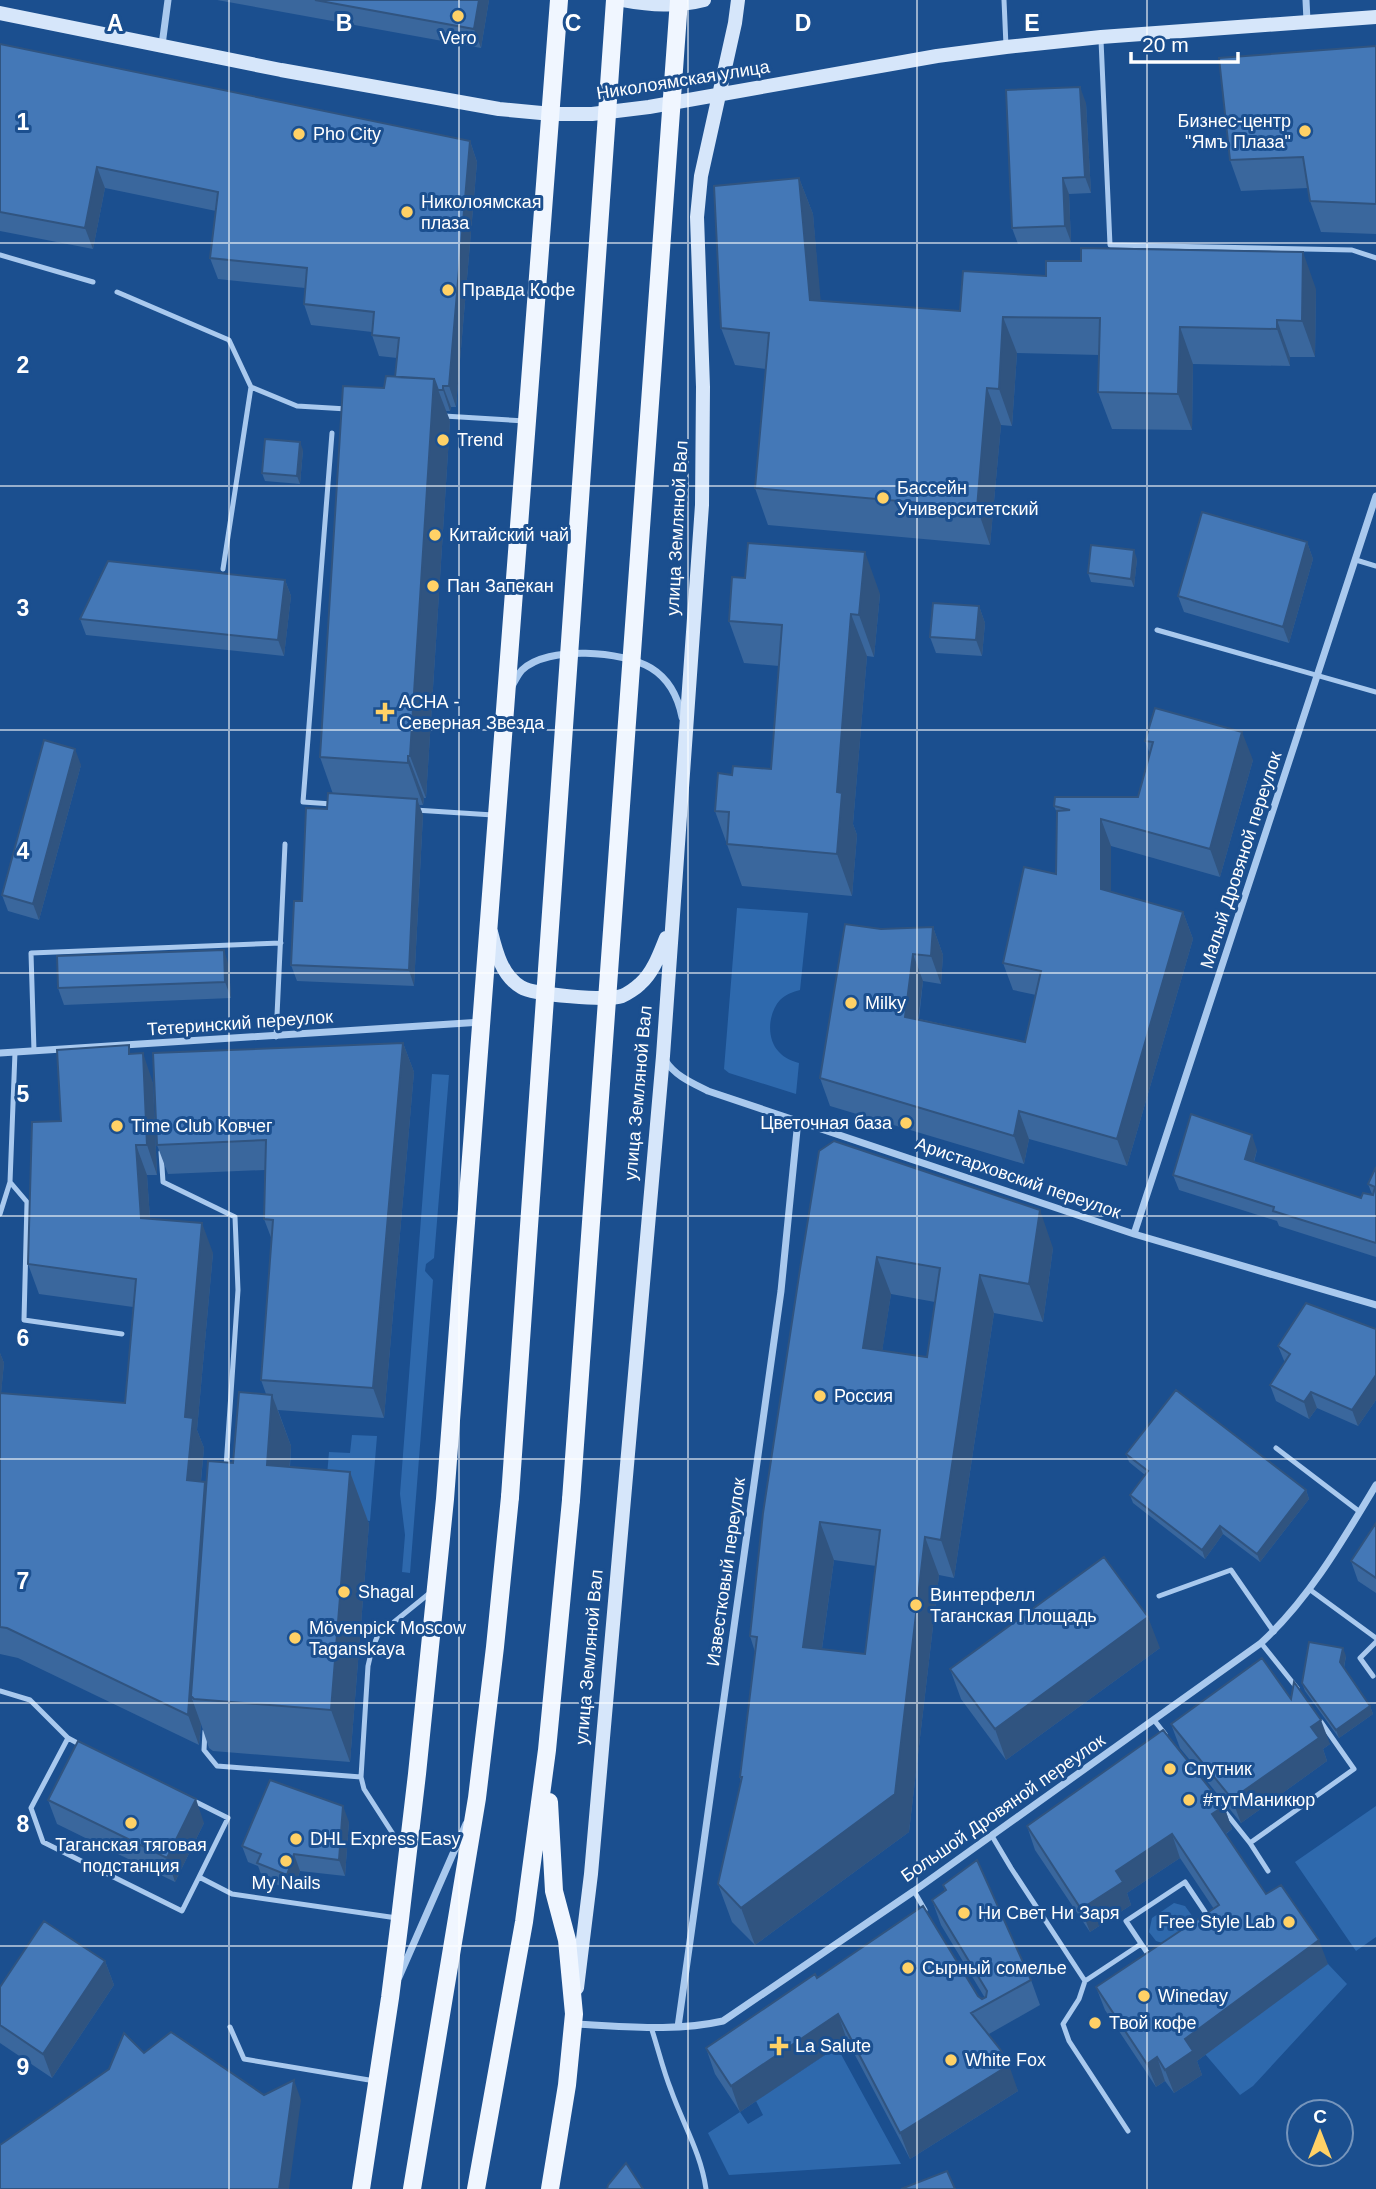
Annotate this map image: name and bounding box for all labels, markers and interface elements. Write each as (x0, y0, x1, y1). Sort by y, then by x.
marker: Vero (450, 8, 466, 24)
text: A (107, 10, 123, 36)
text: B (336, 10, 352, 36)
text: C (565, 10, 581, 36)
text: D (795, 10, 811, 36)
text: E (1024, 10, 1040, 36)
scale bar (1131, 21, 1238, 65)
place label: Vero (439, 28, 477, 48)
text: 20 m (1142, 33, 1189, 56)
street label: Николоямская улица (595, 56, 772, 104)
text: 1 (17, 109, 30, 135)
place label: Бизнес-центр "Ямъ Плаза" (1178, 111, 1291, 152)
marker: Бизнес-центр "Ямъ Плаза" (1297, 123, 1313, 139)
place label: Pho City (313, 124, 381, 144)
marker: Pho City (291, 126, 307, 142)
place label: Николоямская плаза (421, 192, 542, 233)
marker: Николоямская плаза (399, 204, 415, 220)
place label: Правда Кофе (462, 280, 575, 300)
marker: Правда Кофе (440, 282, 456, 298)
text: 2 (17, 352, 29, 378)
place label: Trend (457, 430, 503, 450)
marker: Trend (435, 432, 451, 448)
street label: улица Земляной Вал (662, 440, 692, 616)
place label: Бассейн Университетский (897, 478, 1039, 519)
marker: Бассейн Университетский (875, 490, 891, 506)
place label: Китайский чай (449, 525, 569, 545)
marker: Китайский чай (427, 527, 443, 543)
place label: Пан Запекан (447, 576, 554, 596)
marker: Пан Запекан (425, 578, 441, 594)
text: 3 (17, 595, 29, 621)
place label: АСНА - Северная Звезда (399, 692, 545, 733)
marker: АСНА - Северная Звезда (377, 704, 393, 720)
street label: Малый Дровяной переулок (1196, 749, 1286, 971)
text: 4 (17, 838, 30, 864)
place label: Milky (865, 993, 906, 1013)
marker: Milky (843, 995, 859, 1011)
street label: улица Земляной Вал (620, 1005, 656, 1181)
street label: Тетеринский переулок (146, 1007, 334, 1039)
text: 5 (17, 1081, 30, 1107)
place label: Цветочная база (760, 1113, 893, 1133)
marker: Цветочная база (898, 1115, 914, 1131)
place label: Time Club Ковчег (131, 1116, 273, 1136)
marker: Time Club Ковчег (109, 1118, 125, 1134)
street label: Аристарховский переулок (913, 1133, 1123, 1223)
text: 6 (17, 1325, 29, 1351)
place label: Россия (834, 1386, 893, 1406)
marker: Россия (812, 1388, 828, 1404)
street label: Известковый переулок (703, 1476, 749, 1668)
text: 7 (17, 1568, 29, 1594)
street label: улица Земляной Вал (571, 1569, 607, 1745)
place label: Shagal (358, 1582, 414, 1602)
marker: Shagal (336, 1584, 352, 1600)
place label: Винтерфелл Таганская Площадь (930, 1585, 1097, 1626)
marker: Винтерфелл Таганская Площадь (908, 1597, 924, 1613)
place label: Mövenpick Moscow Taganskaya (309, 1618, 467, 1659)
marker: Mövenpick Moscow Taganskaya (287, 1630, 303, 1646)
street label: Большой Дровяной переулок (897, 1730, 1109, 1886)
place label: Спутник (1184, 1759, 1252, 1779)
marker: Спутник (1162, 1761, 1178, 1777)
place label: #тутМаникюр (1203, 1790, 1315, 1810)
marker: #тутМаникюр (1181, 1792, 1197, 1808)
text: 8 (17, 1811, 30, 1837)
marker: Таганская тяговая подстанция (123, 1815, 139, 1831)
place label: DHL Express Easy (310, 1829, 460, 1849)
marker: DHL Express Easy (288, 1831, 304, 1847)
place label: Таганская тяговая подстанция (55, 1835, 207, 1876)
marker: My Nails (278, 1853, 294, 1869)
place label: My Nails (251, 1873, 321, 1893)
place label: Ни Свет Ни Заря (978, 1903, 1120, 1923)
marker: Ни Свет Ни Заря (956, 1905, 972, 1921)
place label: Free Style Lab (1158, 1912, 1275, 1932)
marker: Free Style Lab (1281, 1914, 1297, 1930)
place label: Сырный сомелье (922, 1958, 1067, 1978)
marker: Сырный сомелье (900, 1960, 916, 1976)
place label: Wineday (1158, 1986, 1228, 2006)
marker: Wineday (1136, 1988, 1152, 2004)
place label: Твой кофе (1109, 2013, 1197, 2033)
marker: Твой кофе (1087, 2015, 1103, 2031)
marker: La Salute (769, 2036, 789, 2056)
place label: La Salute (795, 2036, 871, 2056)
place label: White Fox (965, 2050, 1046, 2070)
marker: White Fox (943, 2052, 959, 2068)
text: 9 (17, 2054, 29, 2080)
north arrow (1285, 2098, 1355, 2168)
text: С (1313, 2106, 1327, 2127)

